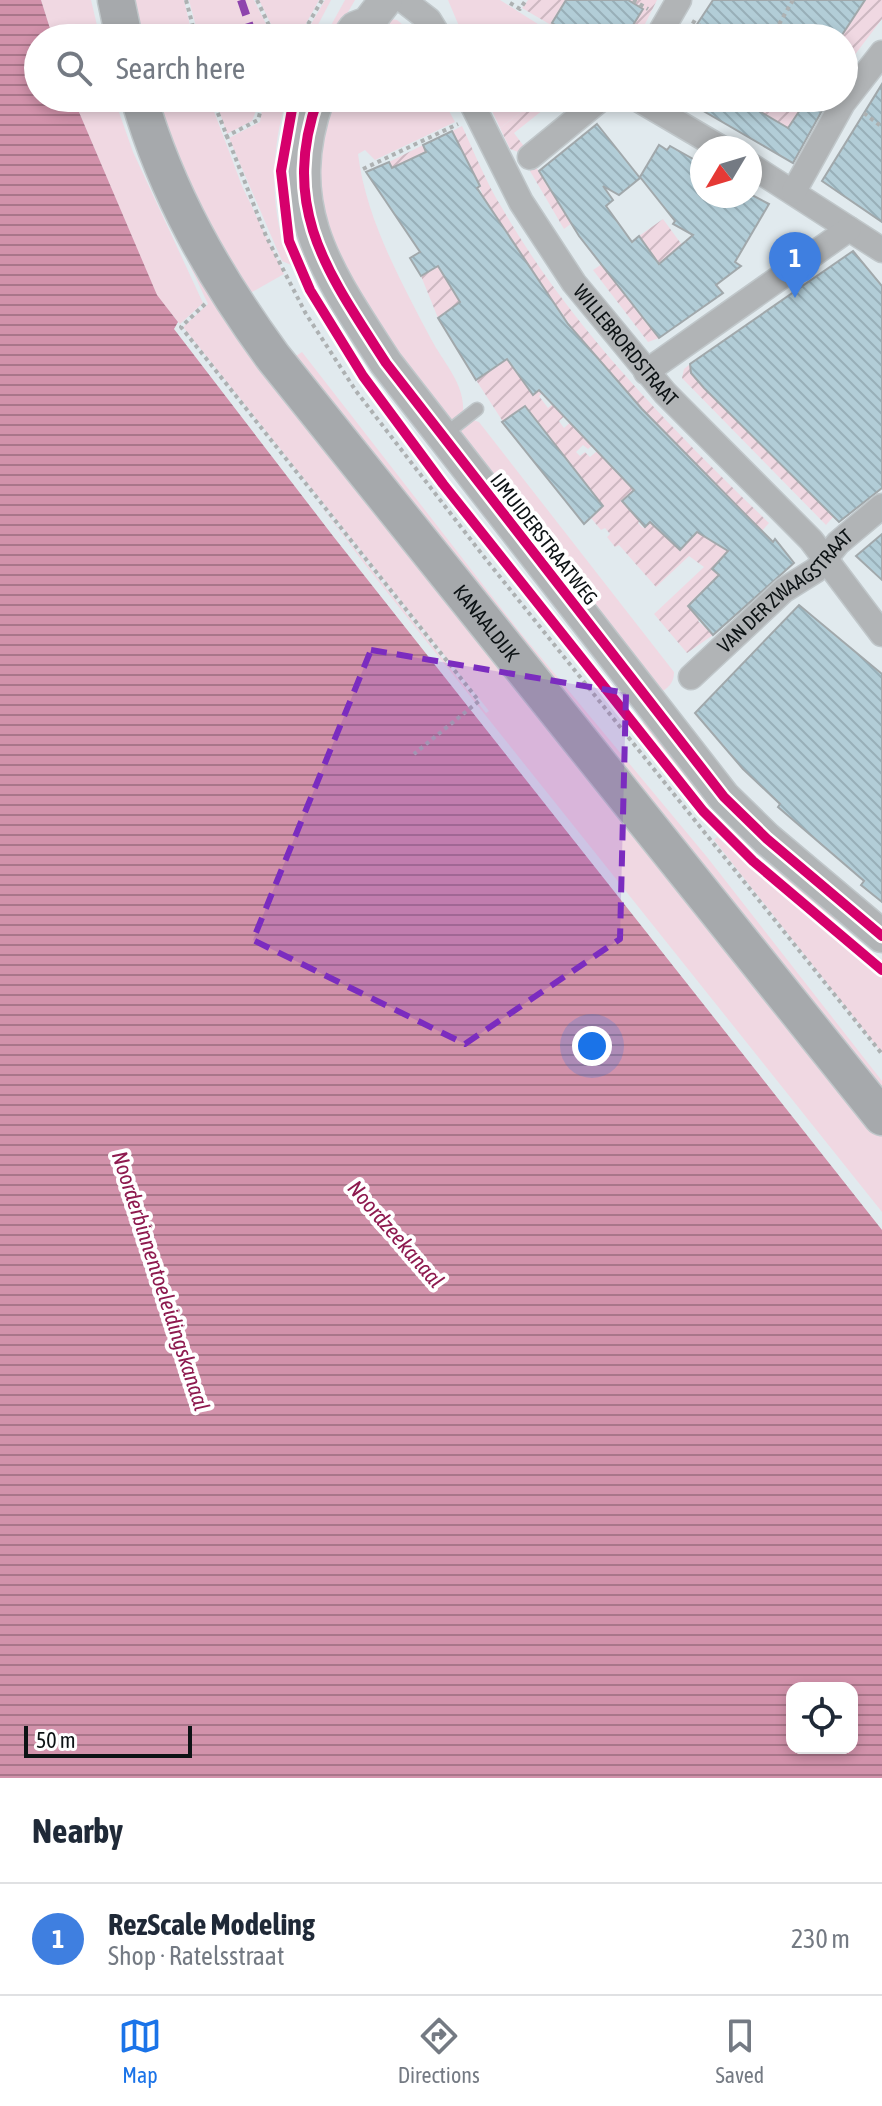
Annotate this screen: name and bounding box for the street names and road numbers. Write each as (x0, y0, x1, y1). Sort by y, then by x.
street label: WILLEBRORDSTRAAT (569, 280, 683, 410)
street label: IJMUIDERSTRAATWEG (486, 469, 603, 609)
street label: VAN DER ZWAAGSTRAAT (713, 524, 857, 657)
street label: KANAALDIJK (449, 580, 524, 666)

